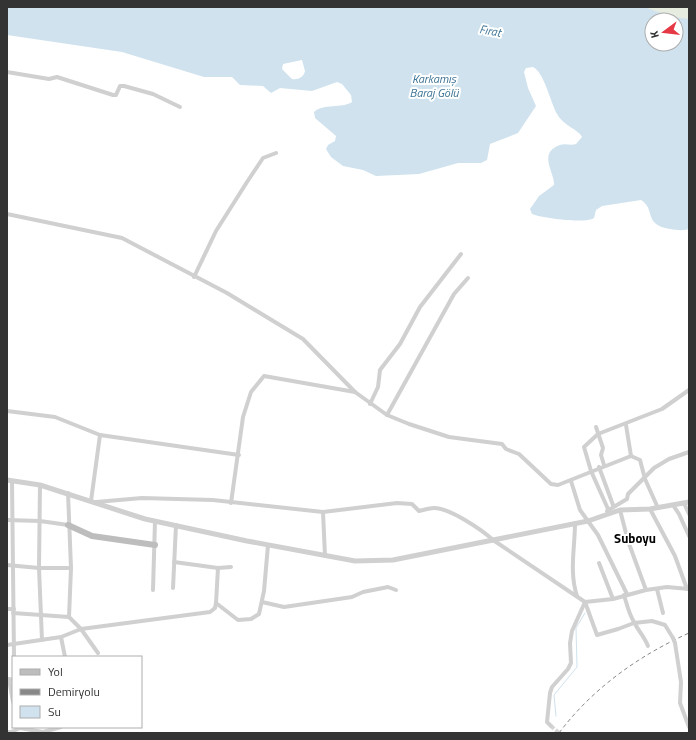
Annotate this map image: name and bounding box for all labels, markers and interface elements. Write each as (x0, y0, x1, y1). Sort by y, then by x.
north arrow (644, 12, 684, 52)
water label: Fırat (478, 19, 504, 42)
text: K (646, 29, 663, 40)
water label: Karkamış Baraj Gölü (409, 69, 460, 102)
district label: Suboyu (614, 528, 656, 548)
legend (12, 656, 142, 728)
text: Yol (48, 662, 63, 681)
text: Demiryolu (48, 682, 100, 701)
text: Su (48, 702, 61, 721)

